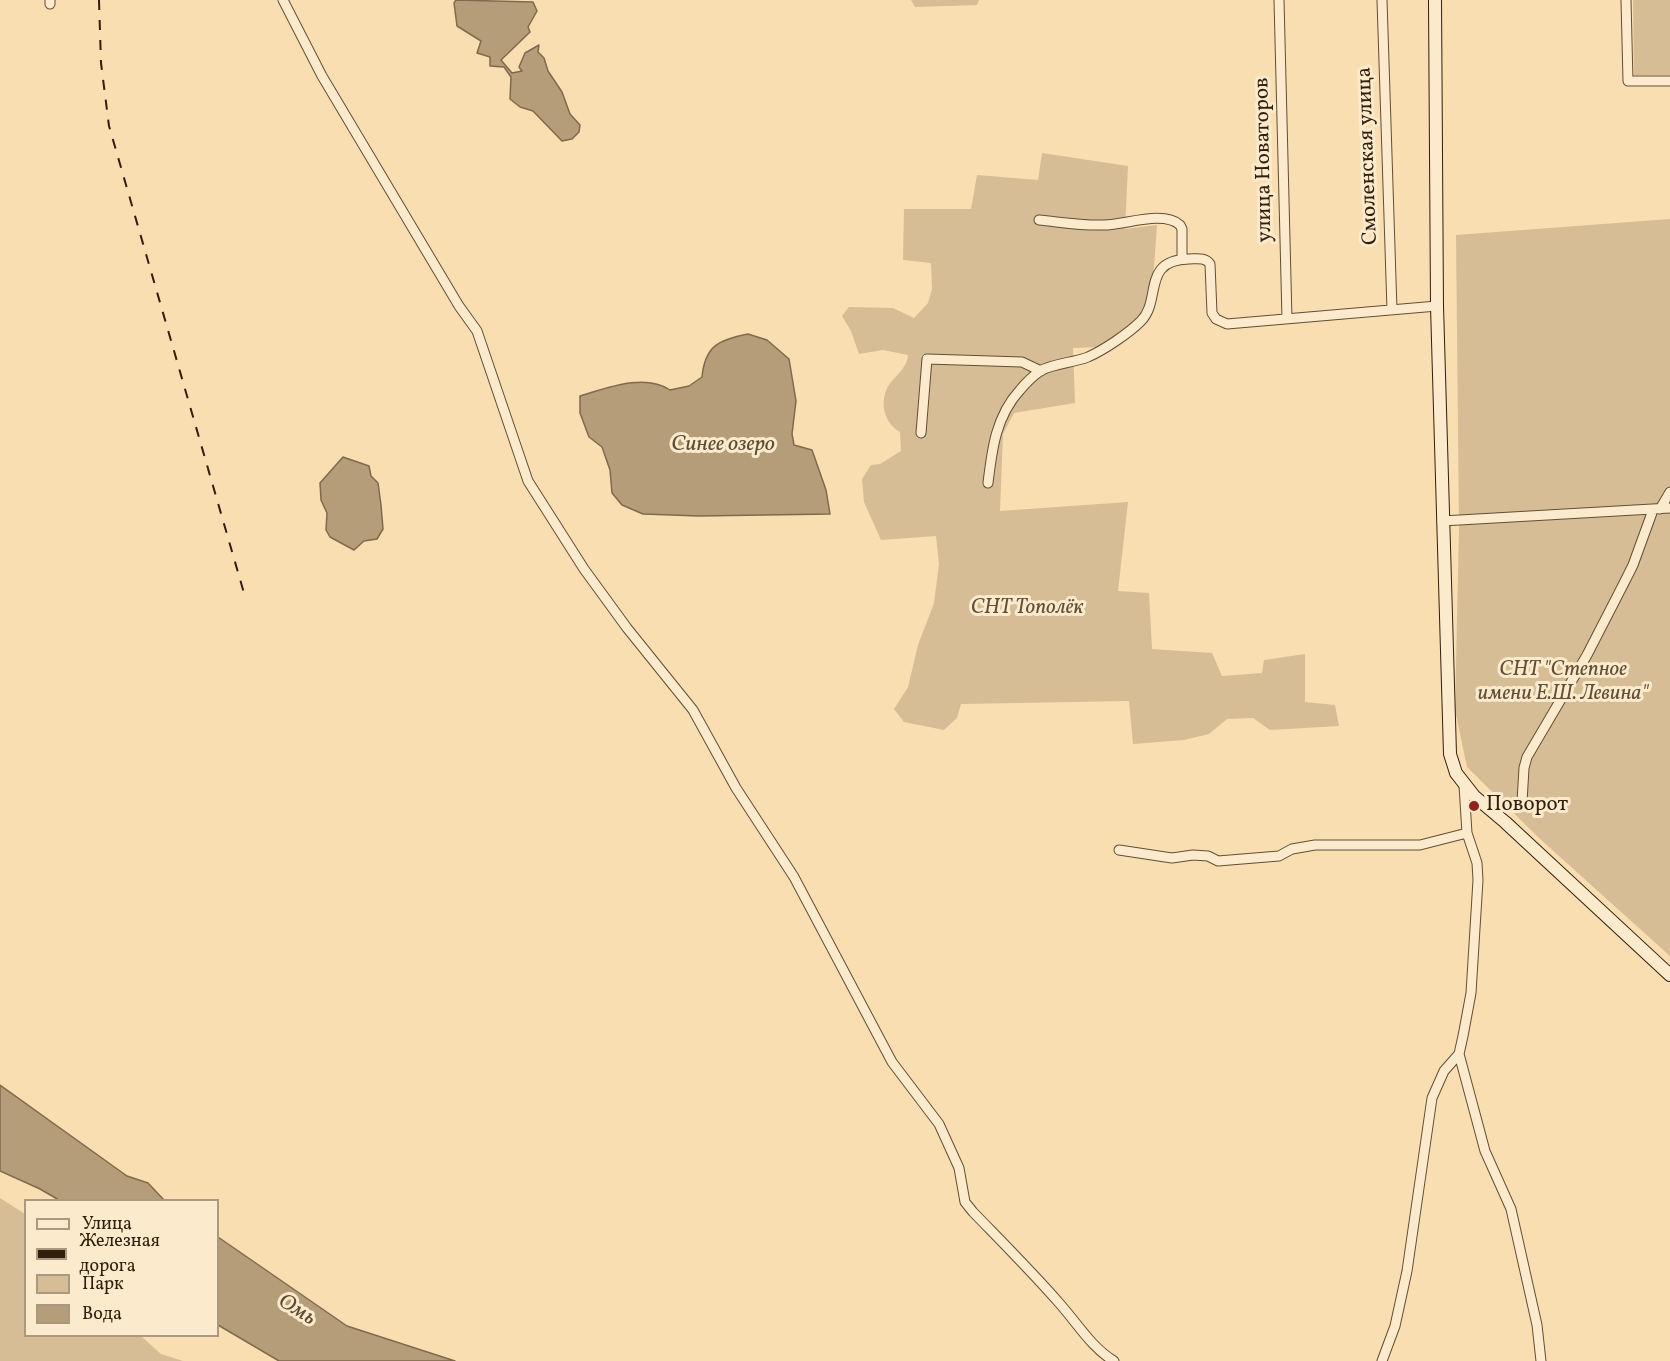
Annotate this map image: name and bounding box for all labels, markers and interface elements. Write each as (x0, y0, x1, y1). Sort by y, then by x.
street label: Смоленская улица (1353, 67, 1385, 245)
street label: улица Новаторов (1251, 77, 1279, 243)
water label: Синее озеро (671, 433, 775, 459)
park label: СНТ Тополёк (971, 596, 1083, 622)
park label: СНТ "Степное имени Е.Ш. Левина" (1478, 658, 1648, 708)
place label: Поворот (1486, 793, 1568, 819)
marker: Поворот (1467, 799, 1481, 813)
legend (24, 1199, 219, 1337)
text: Улица (82, 1212, 132, 1237)
text: Железная дорога (79, 1229, 160, 1279)
text: Парк (82, 1272, 124, 1297)
water label: Омь (272, 1289, 320, 1333)
text: Вода (82, 1302, 122, 1327)

